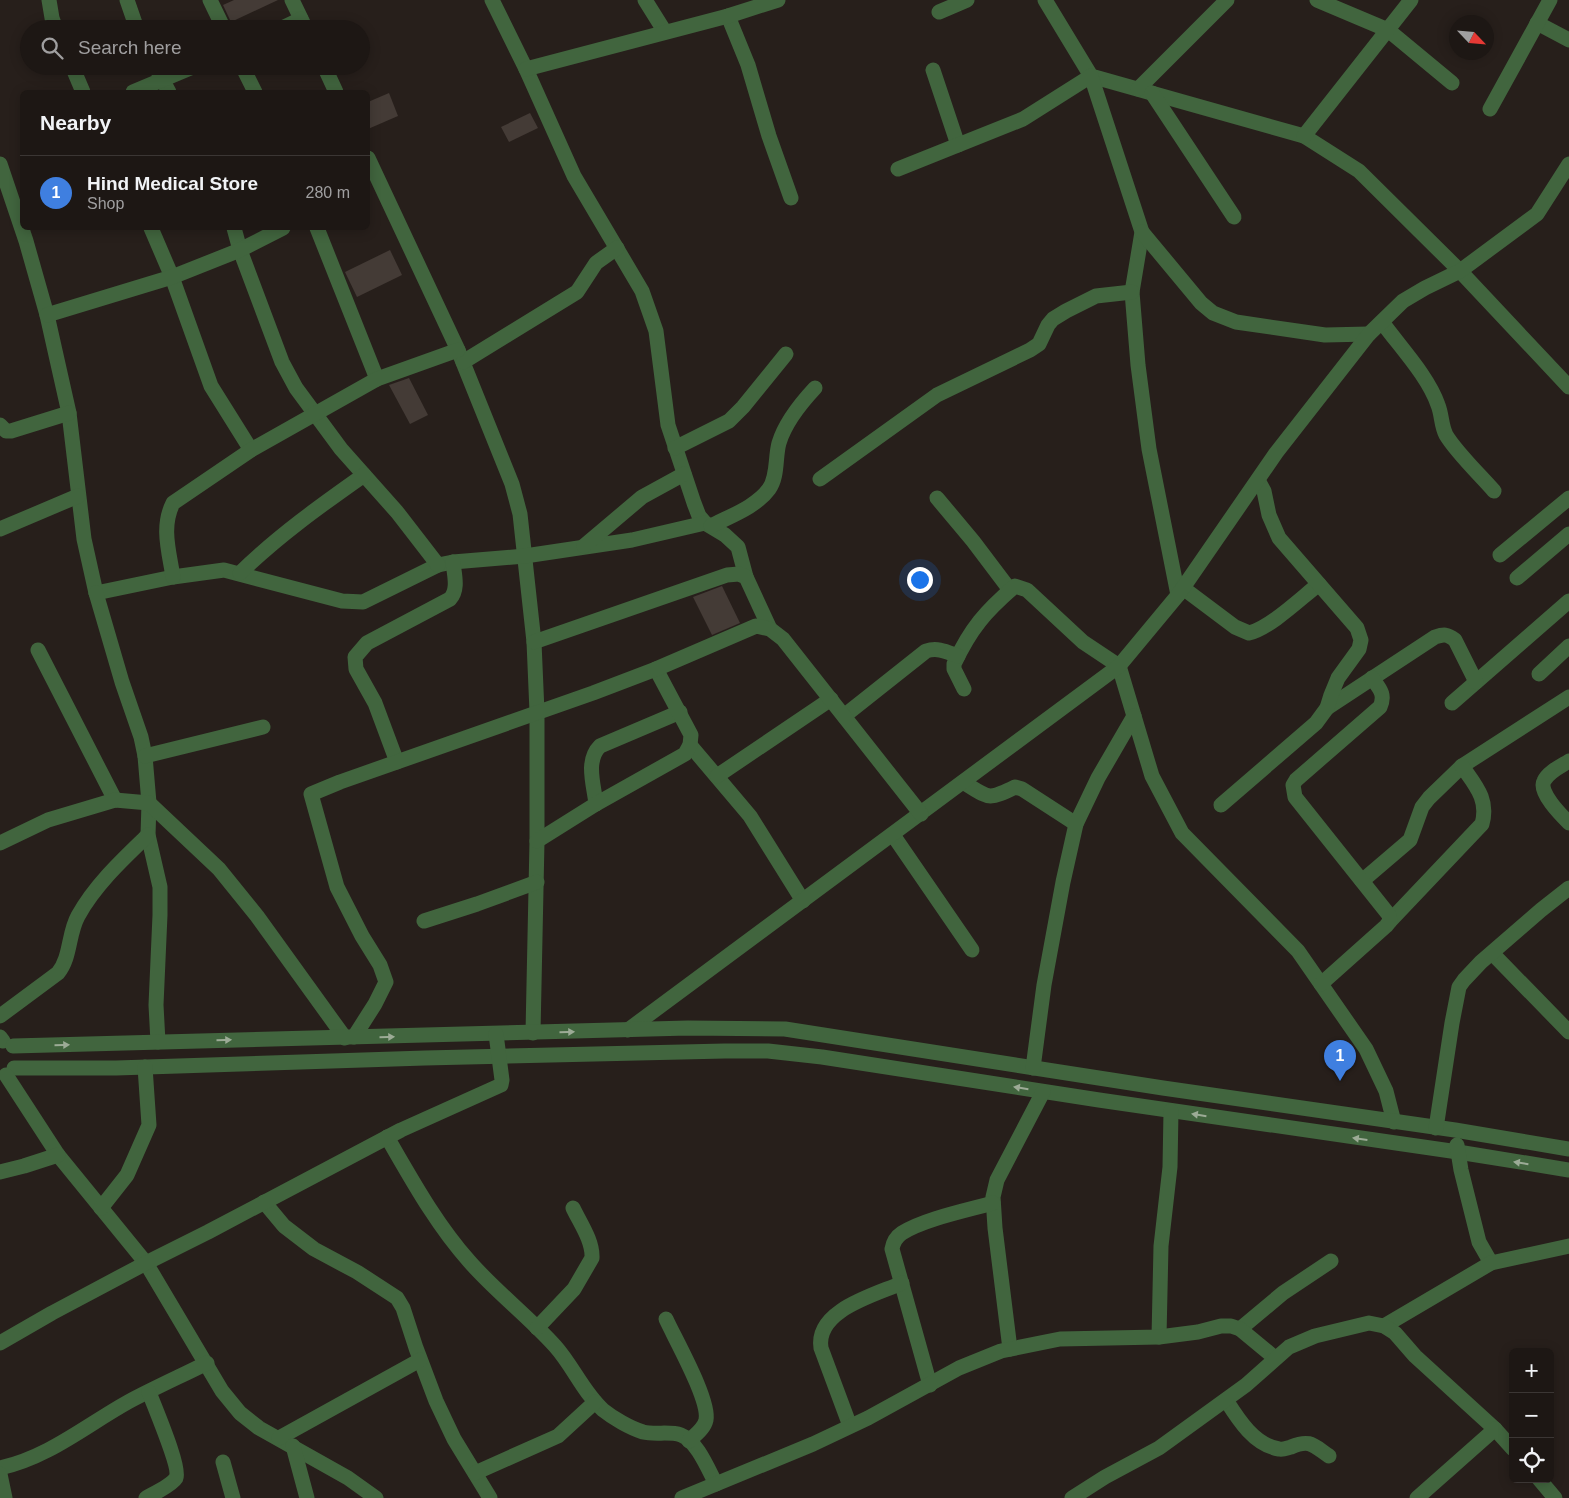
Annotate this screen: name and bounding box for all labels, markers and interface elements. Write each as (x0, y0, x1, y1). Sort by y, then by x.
north arrow (1449, 15, 1494, 60)
search box (20, 20, 370, 75)
icon: search (38, 34, 66, 62)
text: Search here (78, 37, 182, 58)
text: Nearby (40, 111, 111, 134)
text: Hind Medical Store (87, 173, 258, 194)
text: 1 (52, 184, 60, 201)
text: 280 m (306, 184, 350, 201)
text: Shop (87, 195, 124, 212)
your location (907, 567, 933, 593)
one-way arrow (559, 1028, 575, 1036)
one-way arrow (379, 1032, 395, 1040)
one-way arrow (216, 1036, 232, 1044)
pin: 1 (1324, 1040, 1356, 1081)
one-way arrow (54, 1041, 70, 1049)
one-way arrow (1013, 1084, 1029, 1092)
one-way arrow (1191, 1111, 1207, 1119)
one-way arrow (1352, 1135, 1368, 1143)
one-way arrow (1513, 1158, 1529, 1166)
map controls (1509, 1348, 1554, 1483)
button: + (1509, 1348, 1554, 1393)
button: − (1509, 1393, 1554, 1438)
button: locate (1509, 1438, 1554, 1483)

